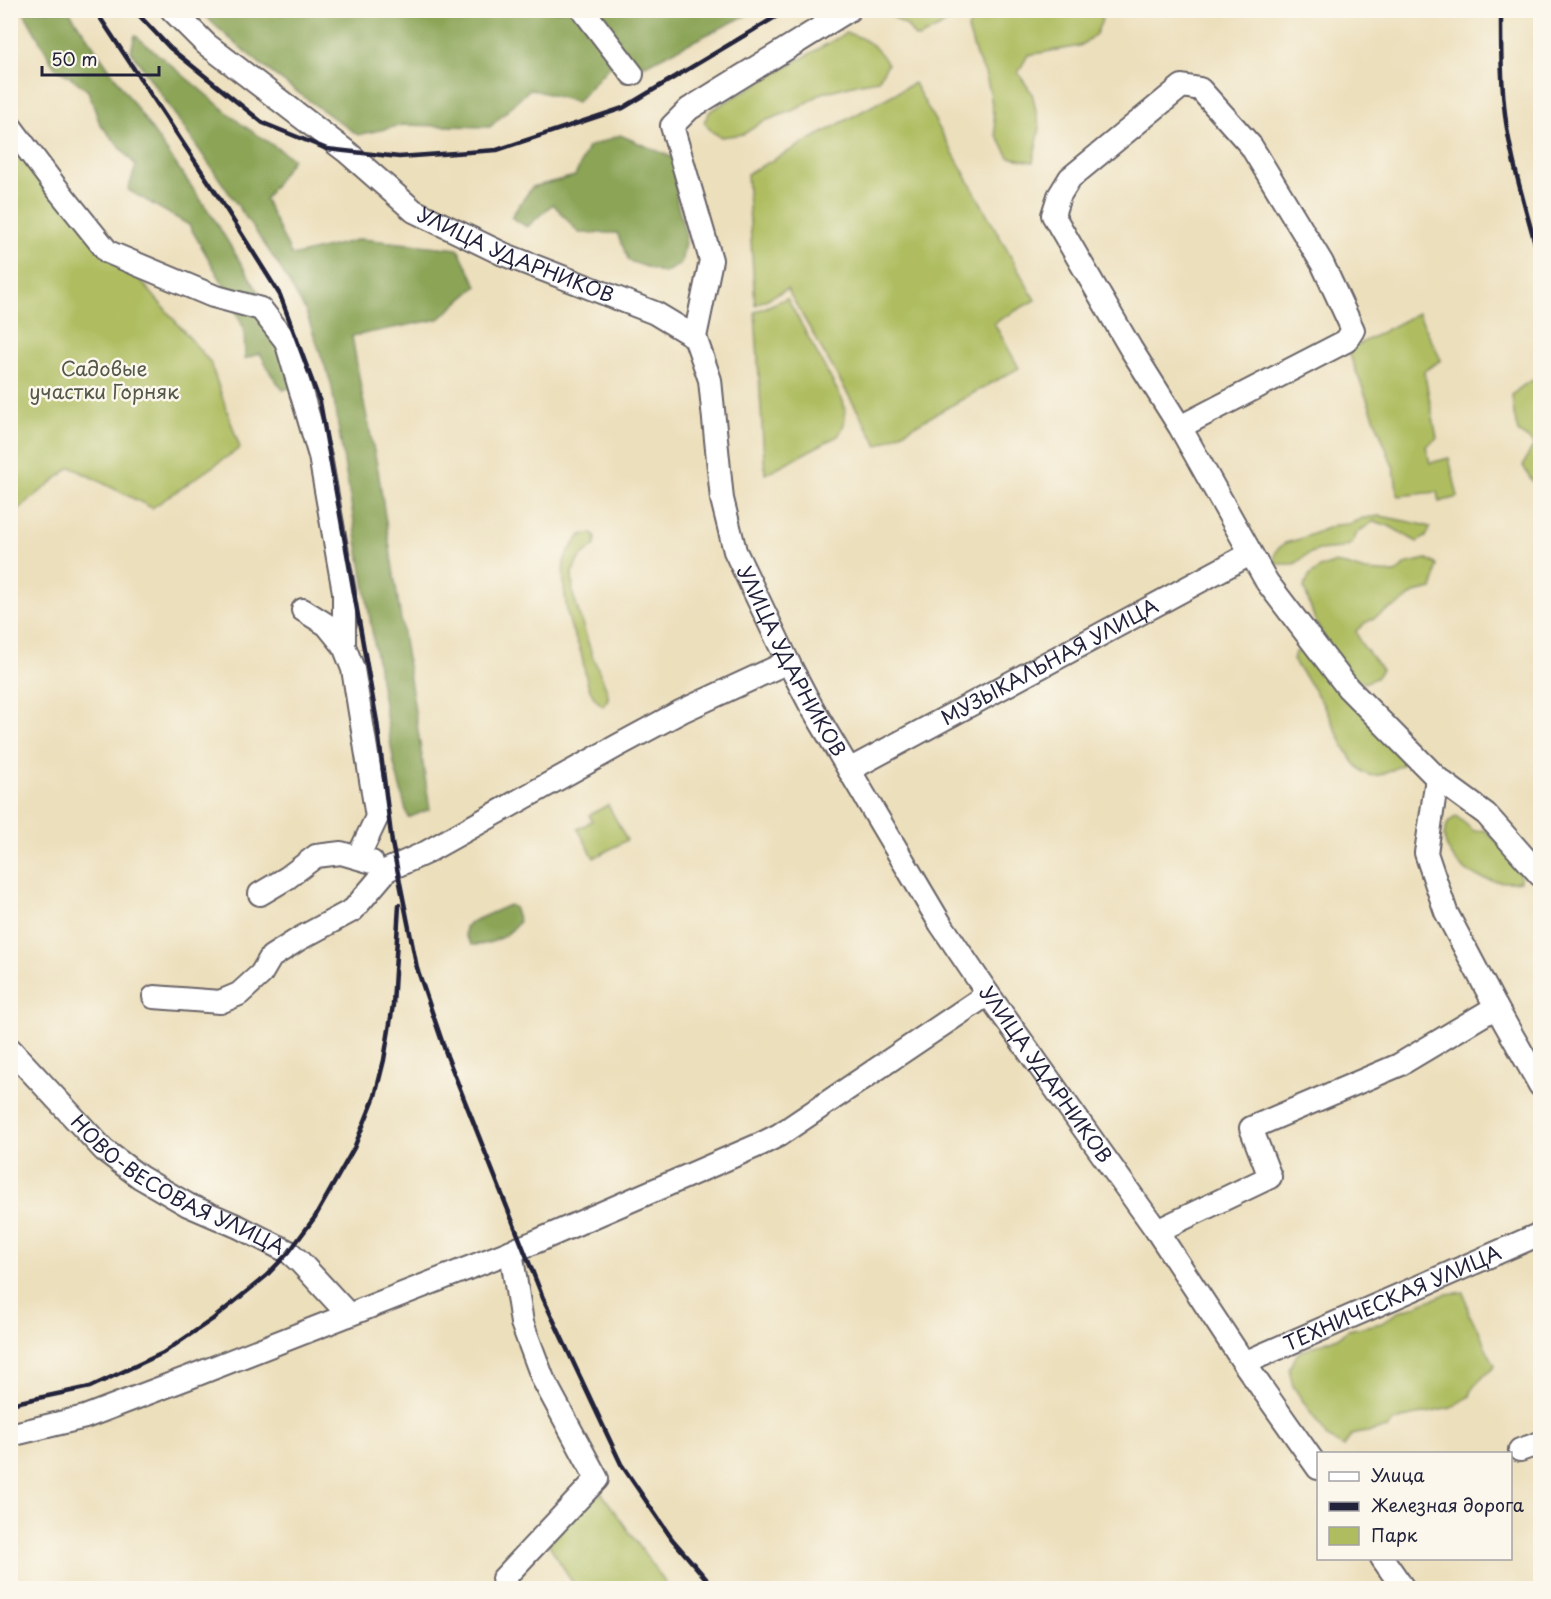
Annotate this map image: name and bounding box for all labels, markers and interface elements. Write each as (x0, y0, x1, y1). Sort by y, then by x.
scale bar (42, 39, 159, 77)
text: 50 m (51, 45, 98, 72)
street label: УЛИЦА УДАРНИКОВ (413, 199, 619, 310)
park label: Садовые участки Горняк (29, 353, 179, 406)
street label: УЛИЦА УДАРНИКОВ (730, 560, 854, 762)
street label: МУЗЫКАЛЬНАЯ УЛИЦА (935, 590, 1163, 732)
street label: УЛИЦА УДАРНИКОВ (973, 979, 1120, 1169)
street label: НОВО-ВЕСОВАЯ УЛИЦА (64, 1107, 290, 1262)
street label: ТЕХНИЧЕСКАЯ УЛИЦА (1279, 1237, 1506, 1358)
legend (1317, 1452, 1512, 1560)
text: Улица (1371, 1461, 1425, 1488)
text: Железная дорога (1371, 1491, 1525, 1518)
text: Парк (1371, 1521, 1418, 1548)

